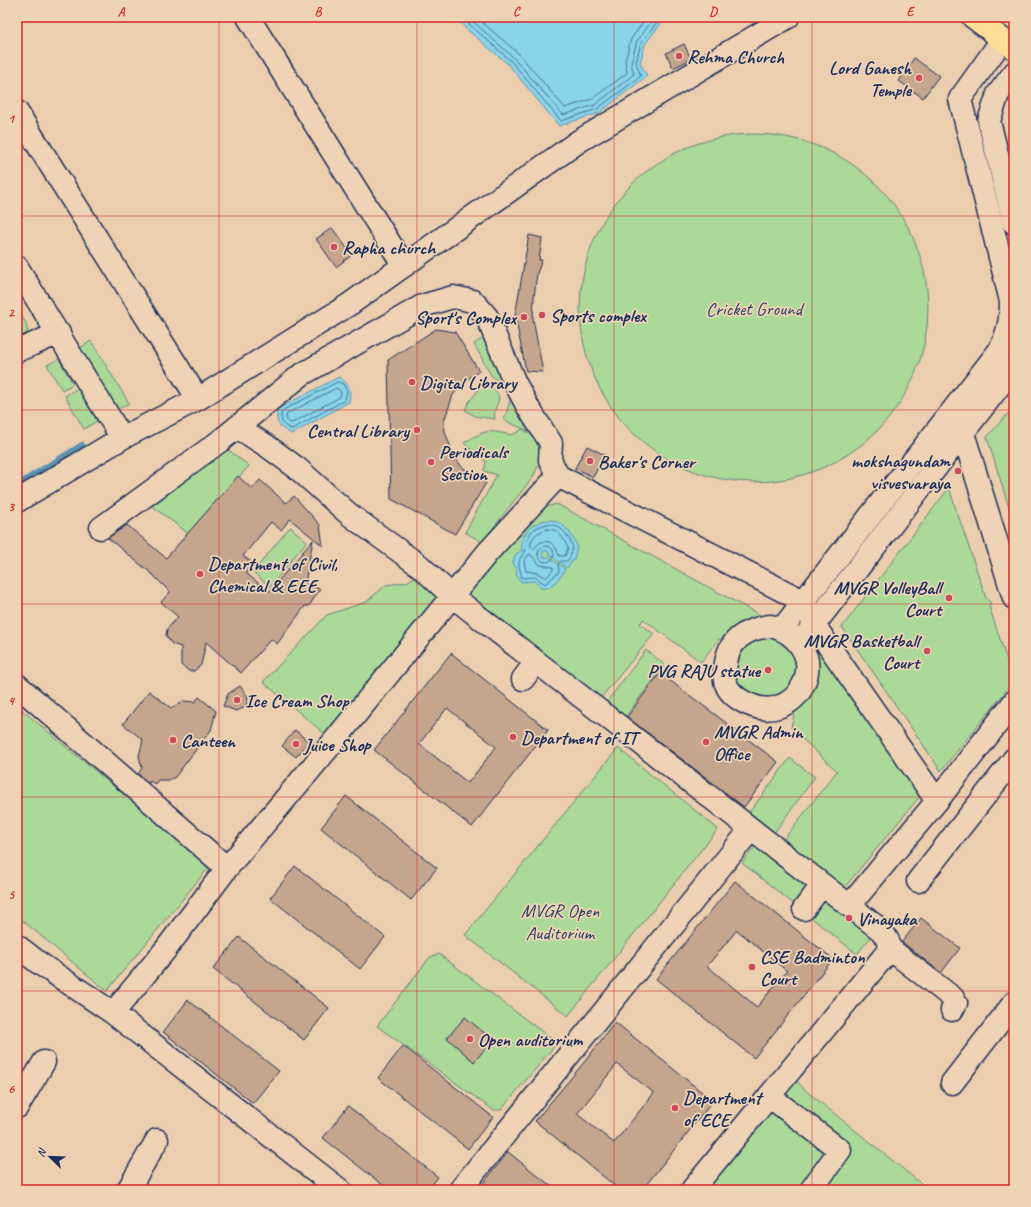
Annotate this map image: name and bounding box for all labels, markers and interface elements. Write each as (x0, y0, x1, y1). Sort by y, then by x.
text: A (118, 4, 126, 20)
text: B (315, 4, 323, 20)
text: C (513, 4, 521, 20)
text: D (709, 4, 718, 20)
text: E (907, 4, 916, 20)
place label: Rehma Church (687, 45, 785, 69)
marker: Rehma Church (674, 51, 684, 61)
place label: Lord Ganesh Temple (829, 56, 913, 102)
marker: Lord Ganesh Temple (914, 73, 924, 83)
text: 1 (8, 111, 16, 127)
place label: Rapha church (342, 236, 436, 260)
marker: Rapha church (329, 242, 339, 252)
park label: Cricket Ground (706, 297, 806, 321)
place label: Sports complex (550, 304, 647, 328)
text: 2 (8, 305, 15, 321)
place label: Sport's Complex (415, 306, 517, 330)
marker: Sports complex (537, 310, 547, 320)
marker: Sport's Complex (519, 312, 529, 322)
place label: Digital Library (420, 371, 519, 395)
marker: Digital Library (407, 377, 417, 387)
place label: Central Library (307, 419, 411, 443)
marker: Central Library (412, 425, 422, 435)
place label: Periodicals Section (439, 440, 510, 486)
place label: mokshagundam visvesvaraya (851, 449, 951, 495)
place label: Baker's Corner (598, 450, 697, 474)
marker: Baker's Corner (585, 456, 595, 466)
marker: Periodicals Section (426, 457, 436, 467)
marker: mokshagundam visvesvaraya (953, 466, 963, 476)
text: 3 (8, 499, 15, 515)
place label: Department of Civil, Chemical & EEE (208, 552, 338, 598)
marker: Department of Civil, Chemical & EEE (195, 569, 205, 579)
place label: MVGR VolleyBall Court (834, 576, 945, 622)
marker: MVGR VolleyBall Court (944, 593, 954, 603)
place label: MVGR Basketball Court (804, 629, 923, 675)
marker: MVGR Basketball Court (922, 646, 932, 656)
place label: PVG RAJU statue (648, 659, 762, 683)
marker: PVG RAJU statue (763, 665, 773, 675)
place label: Ice Cream Shop (245, 689, 350, 713)
text: 4 (8, 693, 16, 709)
marker: Ice Cream Shop (232, 695, 242, 705)
place label: MVGR Admin Office (714, 720, 804, 766)
place label: Department of IT (521, 726, 642, 750)
place label: Canteen (181, 729, 236, 753)
marker: Department of IT (508, 732, 518, 742)
place label: Juice Shop (302, 733, 372, 757)
marker: Canteen (168, 735, 178, 745)
marker: MVGR Admin Office (701, 737, 711, 747)
marker: Juice Shop (291, 739, 301, 749)
text: 5 (8, 887, 15, 903)
park label: MVGR Open Auditorium (521, 899, 600, 945)
place label: Vinayaka (857, 907, 918, 931)
marker: Vinayaka (844, 913, 854, 923)
place label: CSE Badminton Court (760, 945, 865, 991)
marker: CSE Badminton Court (747, 962, 757, 972)
place label: Open auditorium (478, 1028, 584, 1052)
marker: Open auditorium (465, 1034, 475, 1044)
text: 6 (8, 1081, 15, 1097)
place label: Department of ECE (683, 1086, 764, 1132)
marker: Department of ECE (670, 1103, 680, 1113)
north arrow (30, 1137, 70, 1177)
text: N (33, 1145, 49, 1159)

